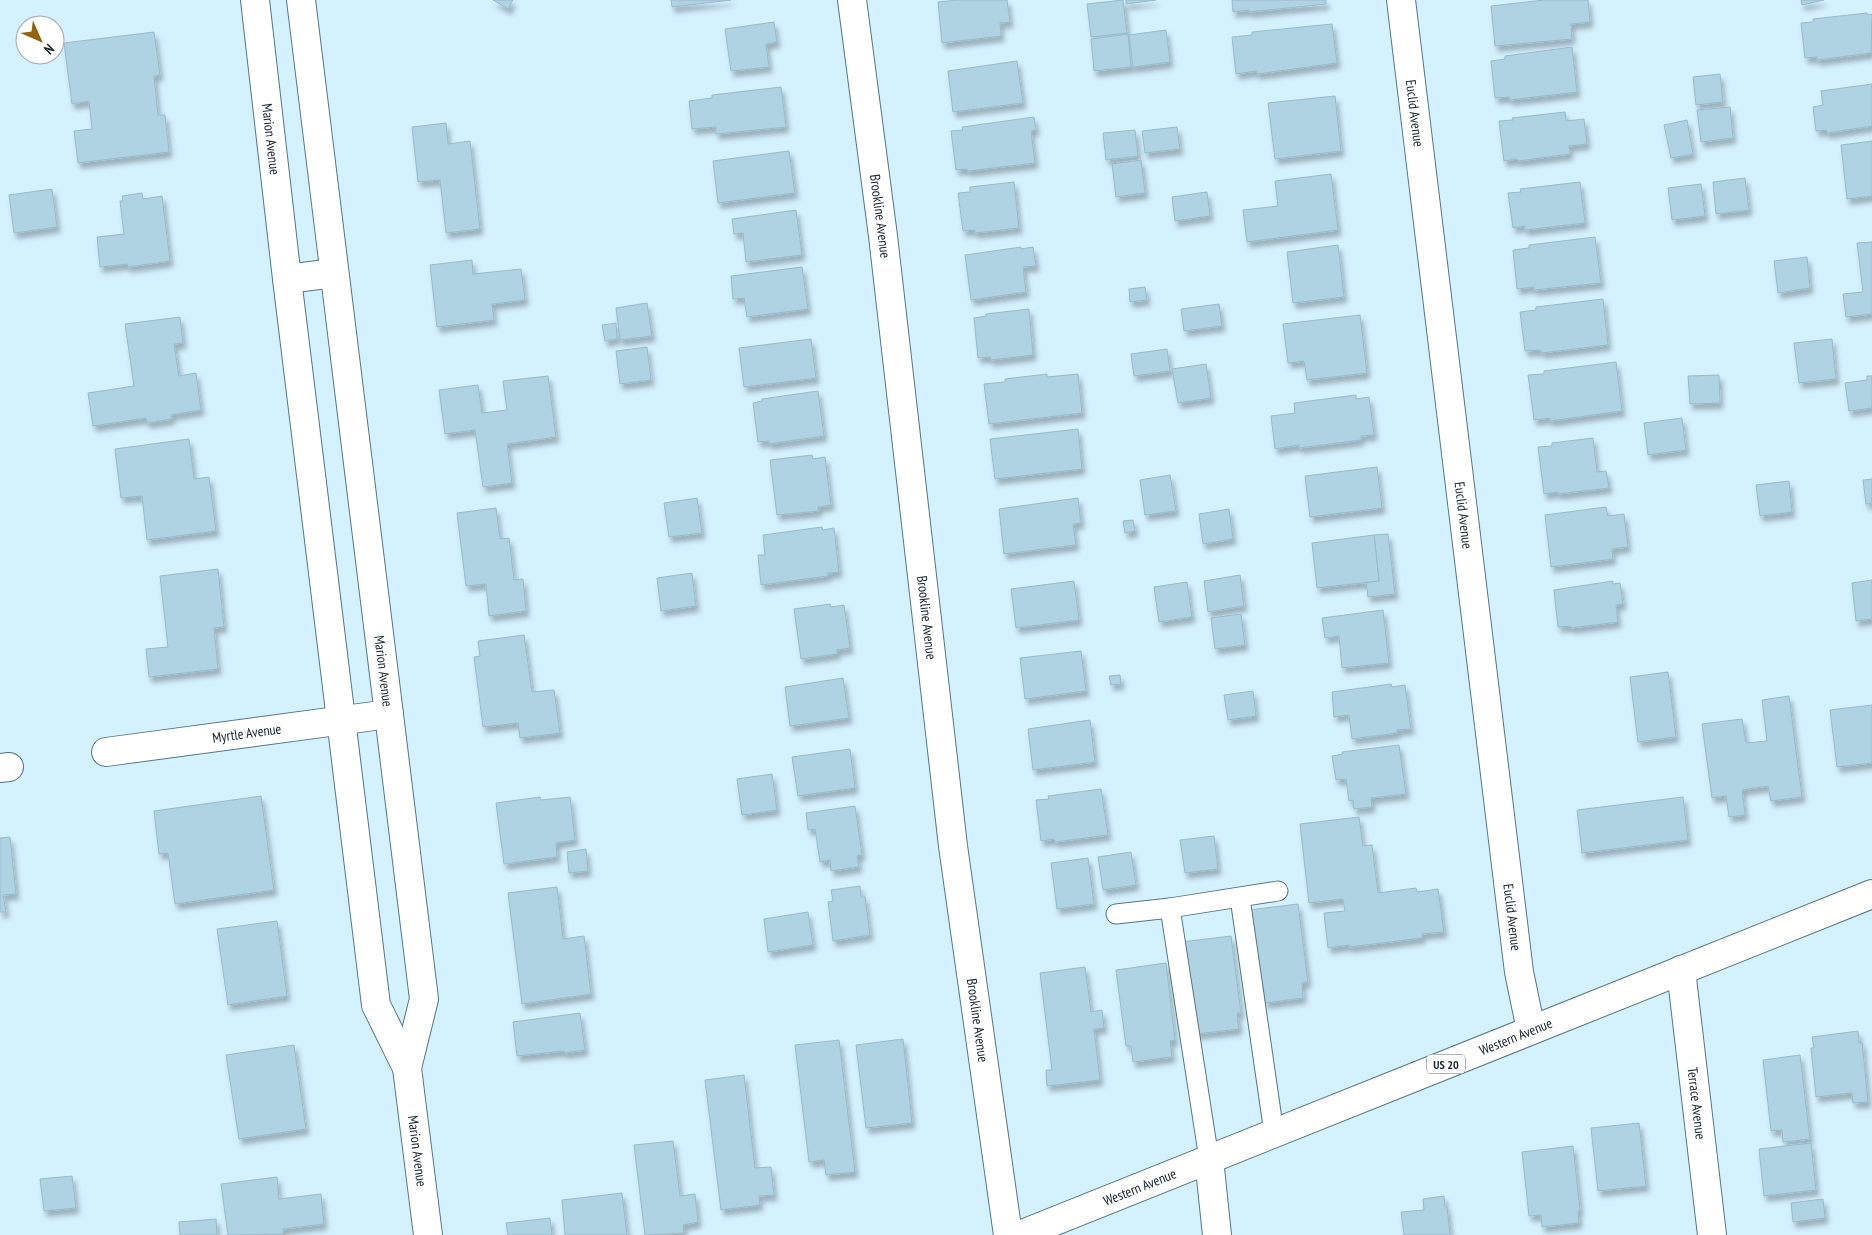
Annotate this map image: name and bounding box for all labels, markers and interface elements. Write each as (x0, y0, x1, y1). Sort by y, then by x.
north arrow (15, 15, 65, 65)
text: N (40, 40, 58, 58)
street label: Euclid Avenue (1402, 79, 1428, 148)
street label: Marion Avenue (258, 102, 284, 176)
street label: Brookline Avenue (866, 173, 894, 259)
street label: Euclid Avenue (1451, 481, 1477, 550)
street label: Brookline Avenue (913, 575, 941, 661)
street label: Marion Avenue (370, 634, 397, 708)
street label: Myrtle Avenue (211, 720, 283, 747)
street label: Euclid Avenue (1499, 883, 1525, 952)
street label: Brookline Avenue (963, 977, 992, 1063)
street label: Western Avenue (1477, 1014, 1555, 1059)
road number: US 20 (1427, 1054, 1465, 1074)
street label: Terrace Avenue (1683, 1066, 1710, 1140)
street label: Marion Avenue (404, 1114, 431, 1188)
street label: Western Avenue (1101, 1164, 1179, 1210)

